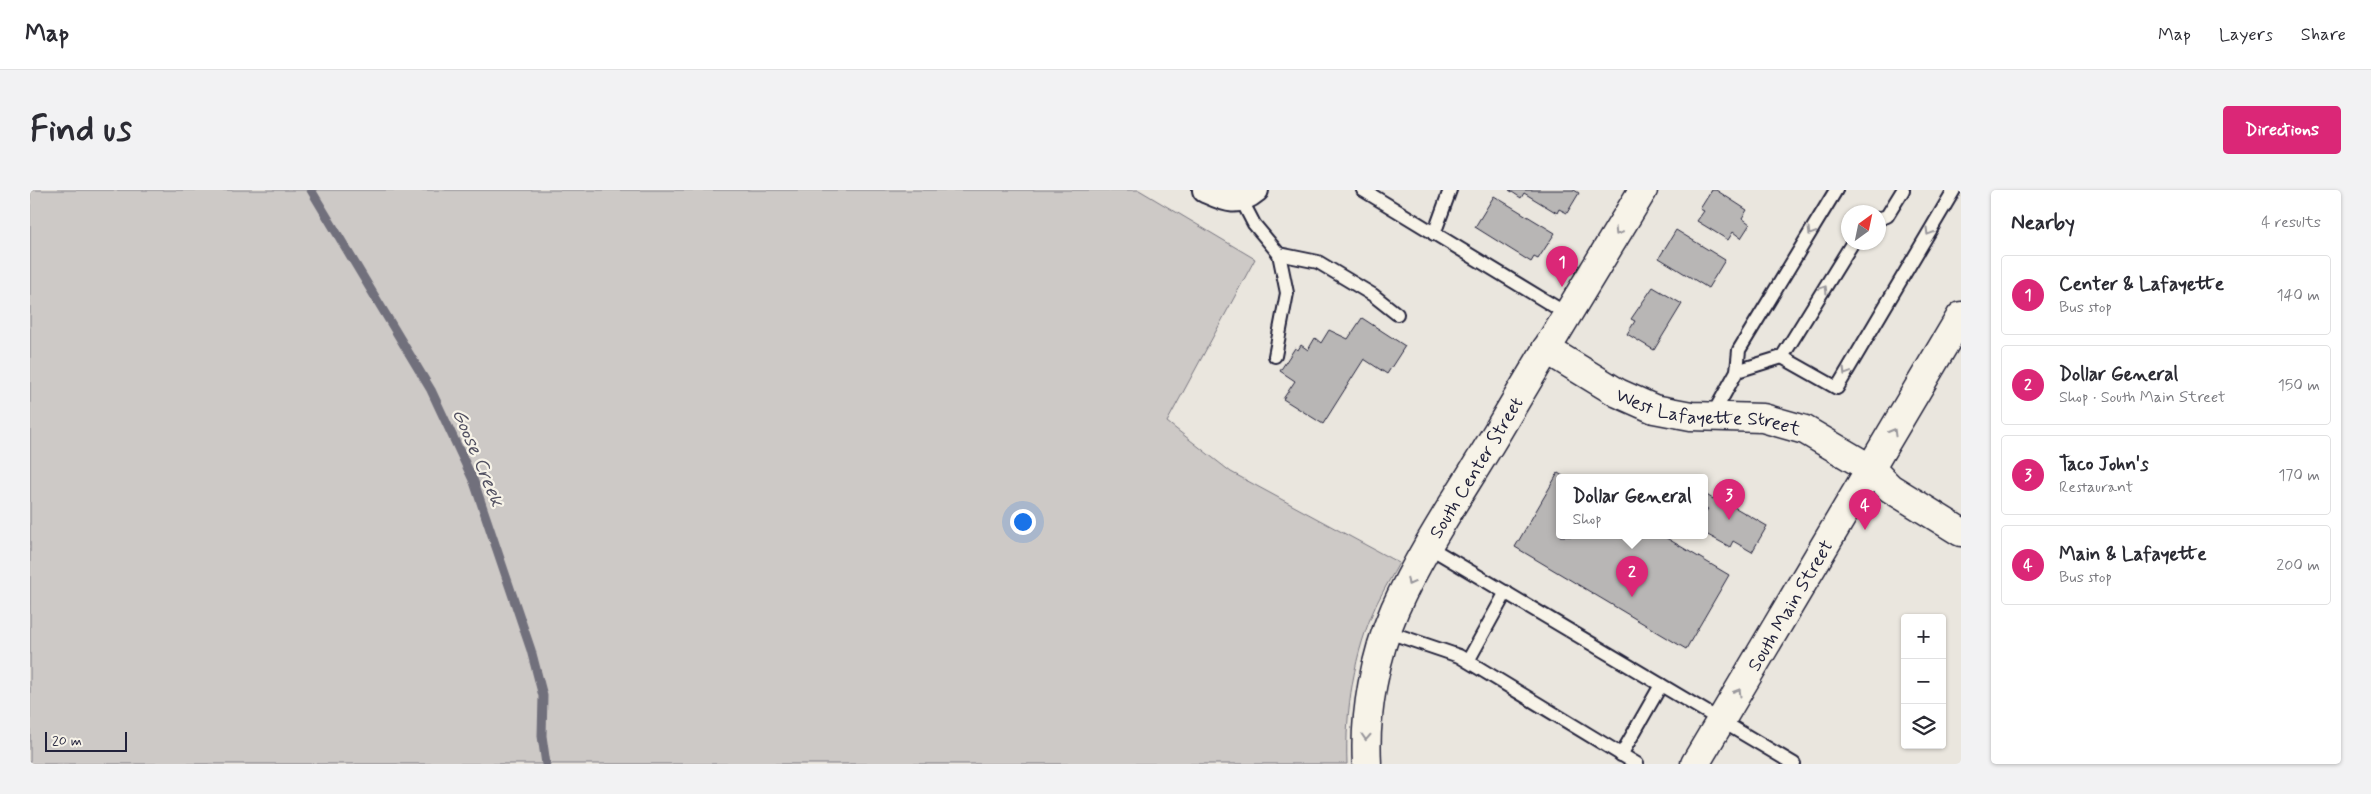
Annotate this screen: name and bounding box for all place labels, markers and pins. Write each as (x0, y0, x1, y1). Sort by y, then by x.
pin: 1 (1546, 246, 1578, 287)
pin: 3 (1713, 479, 1745, 520)
pin: 4 (1849, 489, 1881, 530)
pin: 2 (1616, 556, 1648, 597)

